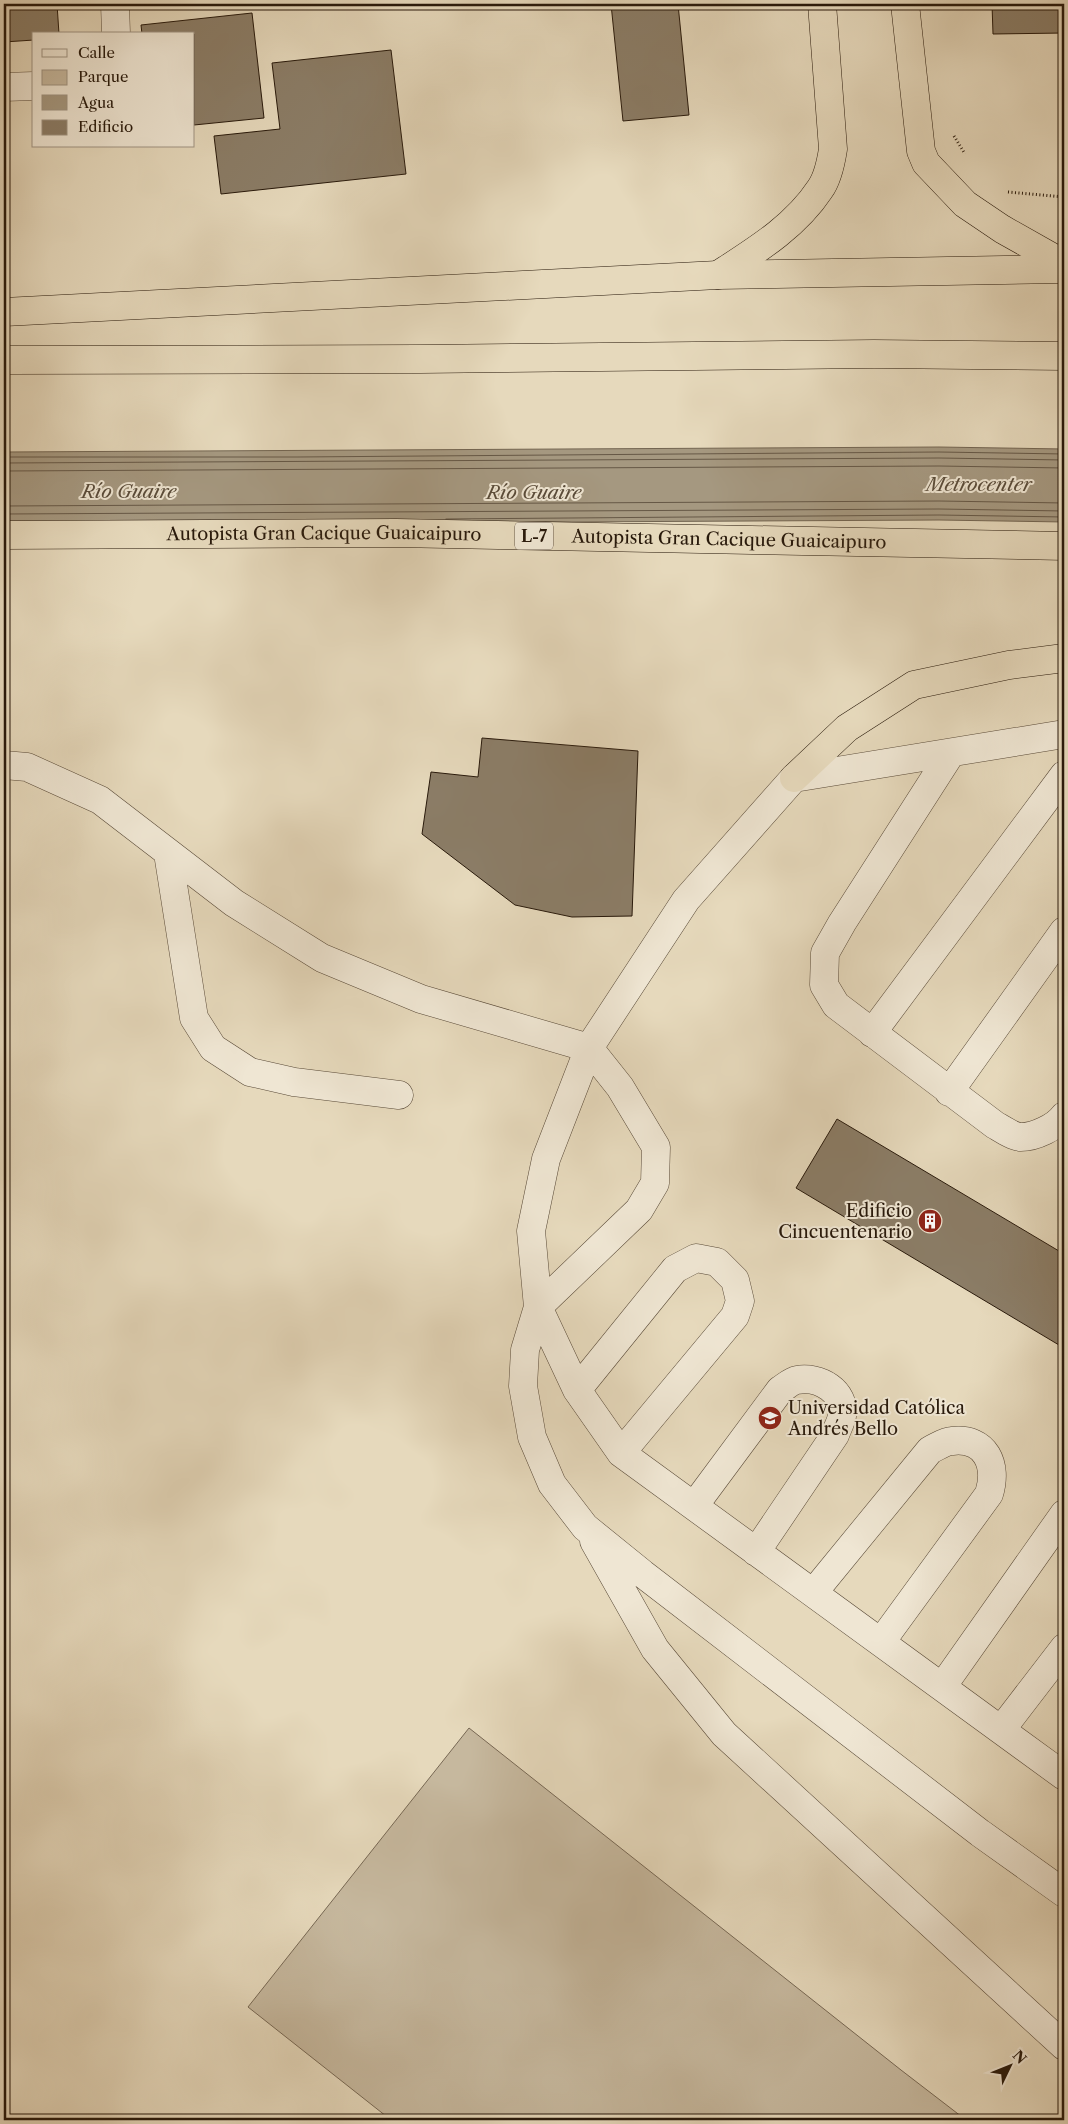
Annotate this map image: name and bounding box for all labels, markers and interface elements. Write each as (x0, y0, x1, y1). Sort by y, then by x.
legend (32, 32, 195, 148)
text: Calle (78, 43, 115, 62)
text: Parque (78, 67, 128, 86)
text: Agua (77, 93, 114, 112)
text: Edificio (78, 117, 133, 136)
water label: Metrocenter (924, 473, 1033, 496)
water label: Río Guaire (80, 480, 177, 503)
water label: Río Guaire (485, 481, 582, 504)
street label: Autopista Gran Cacique Guaicaipuro (166, 522, 482, 546)
road number: L-7 (515, 522, 553, 550)
street label: Autopista Gran Cacique Guaicaipuro (570, 525, 887, 554)
place label: Edificio Cincuentenario (778, 1200, 912, 1243)
building icon: Edificio Cincuentenario (917, 1208, 943, 1234)
place label: Universidad Católica Andrés Bello (787, 1397, 965, 1440)
school or university icon: Universidad Católica Andrés Bello (757, 1405, 783, 1431)
north arrow (986, 2042, 1036, 2092)
text: N (1009, 2047, 1030, 2068)

